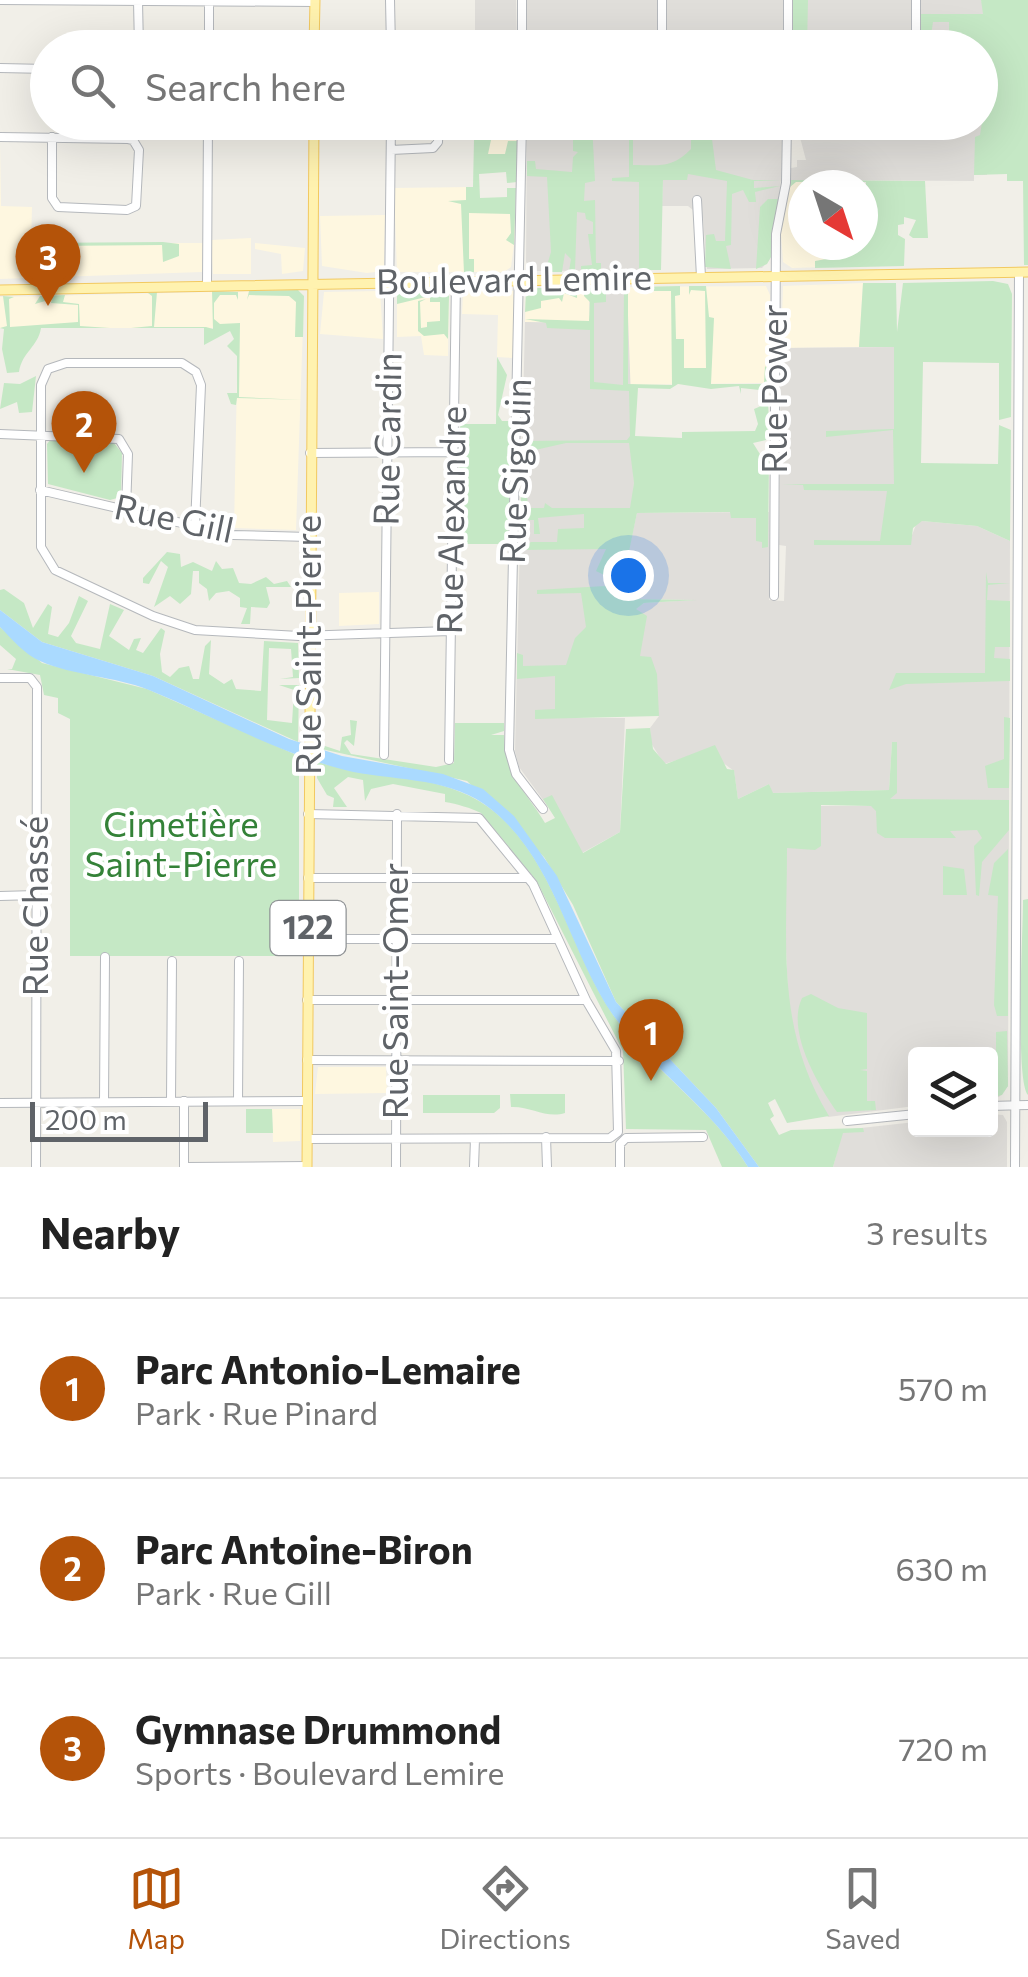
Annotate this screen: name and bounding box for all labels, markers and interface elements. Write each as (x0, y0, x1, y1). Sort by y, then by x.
search box (30, 30, 998, 140)
icon: search (65, 58, 120, 113)
text: Search here (145, 62, 346, 109)
north arrow (788, 170, 878, 260)
pin: 3 (15, 224, 80, 306)
street label: Boulevard Lemire (376, 254, 652, 301)
street label: Rue Power (751, 304, 794, 474)
street label: Rue Cardin (362, 352, 409, 526)
street label: Rue Sigouin (489, 377, 538, 564)
pin: 2 (52, 390, 116, 473)
street label: Rue Alexandre (426, 405, 473, 635)
street label: Rue Gill (111, 483, 238, 550)
street label: Rue Saint-Pierre (285, 515, 328, 775)
your location (603, 550, 654, 601)
park label: Cimetière Saint-Pierre (85, 801, 277, 884)
street label: Rue Chassé (12, 816, 55, 996)
street label: Rue Saint-Omer (372, 863, 415, 1119)
road number: 122 (270, 901, 346, 955)
pin: 1 (618, 998, 684, 1081)
map controls (908, 1047, 998, 1137)
button: layers (908, 1047, 998, 1137)
scale bar (30, 1097, 208, 1142)
text: 200 m (45, 1102, 127, 1136)
text: Nearby (40, 1206, 180, 1258)
text: 3 results (866, 1212, 988, 1252)
text: Parc Antonio-Lemaire (135, 1345, 521, 1392)
text: 1 (65, 1368, 80, 1408)
text: 570 m (898, 1368, 988, 1408)
text: Park · Rue Pinard (135, 1392, 378, 1432)
text: Parc Antoine-Biron (135, 1525, 473, 1572)
text: 2 (63, 1548, 82, 1588)
text: 630 m (895, 1548, 988, 1588)
text: Park · Rue Gill (135, 1572, 332, 1612)
text: Gymnase Drummond (135, 1705, 501, 1752)
text: 3 (63, 1728, 82, 1768)
text: 720 m (899, 1728, 988, 1768)
text: Sports · Boulevard Lemire (135, 1752, 504, 1792)
tab: Map (127, 1861, 185, 1955)
tab: Directions (439, 1861, 571, 1955)
tab: Saved (825, 1861, 901, 1955)

